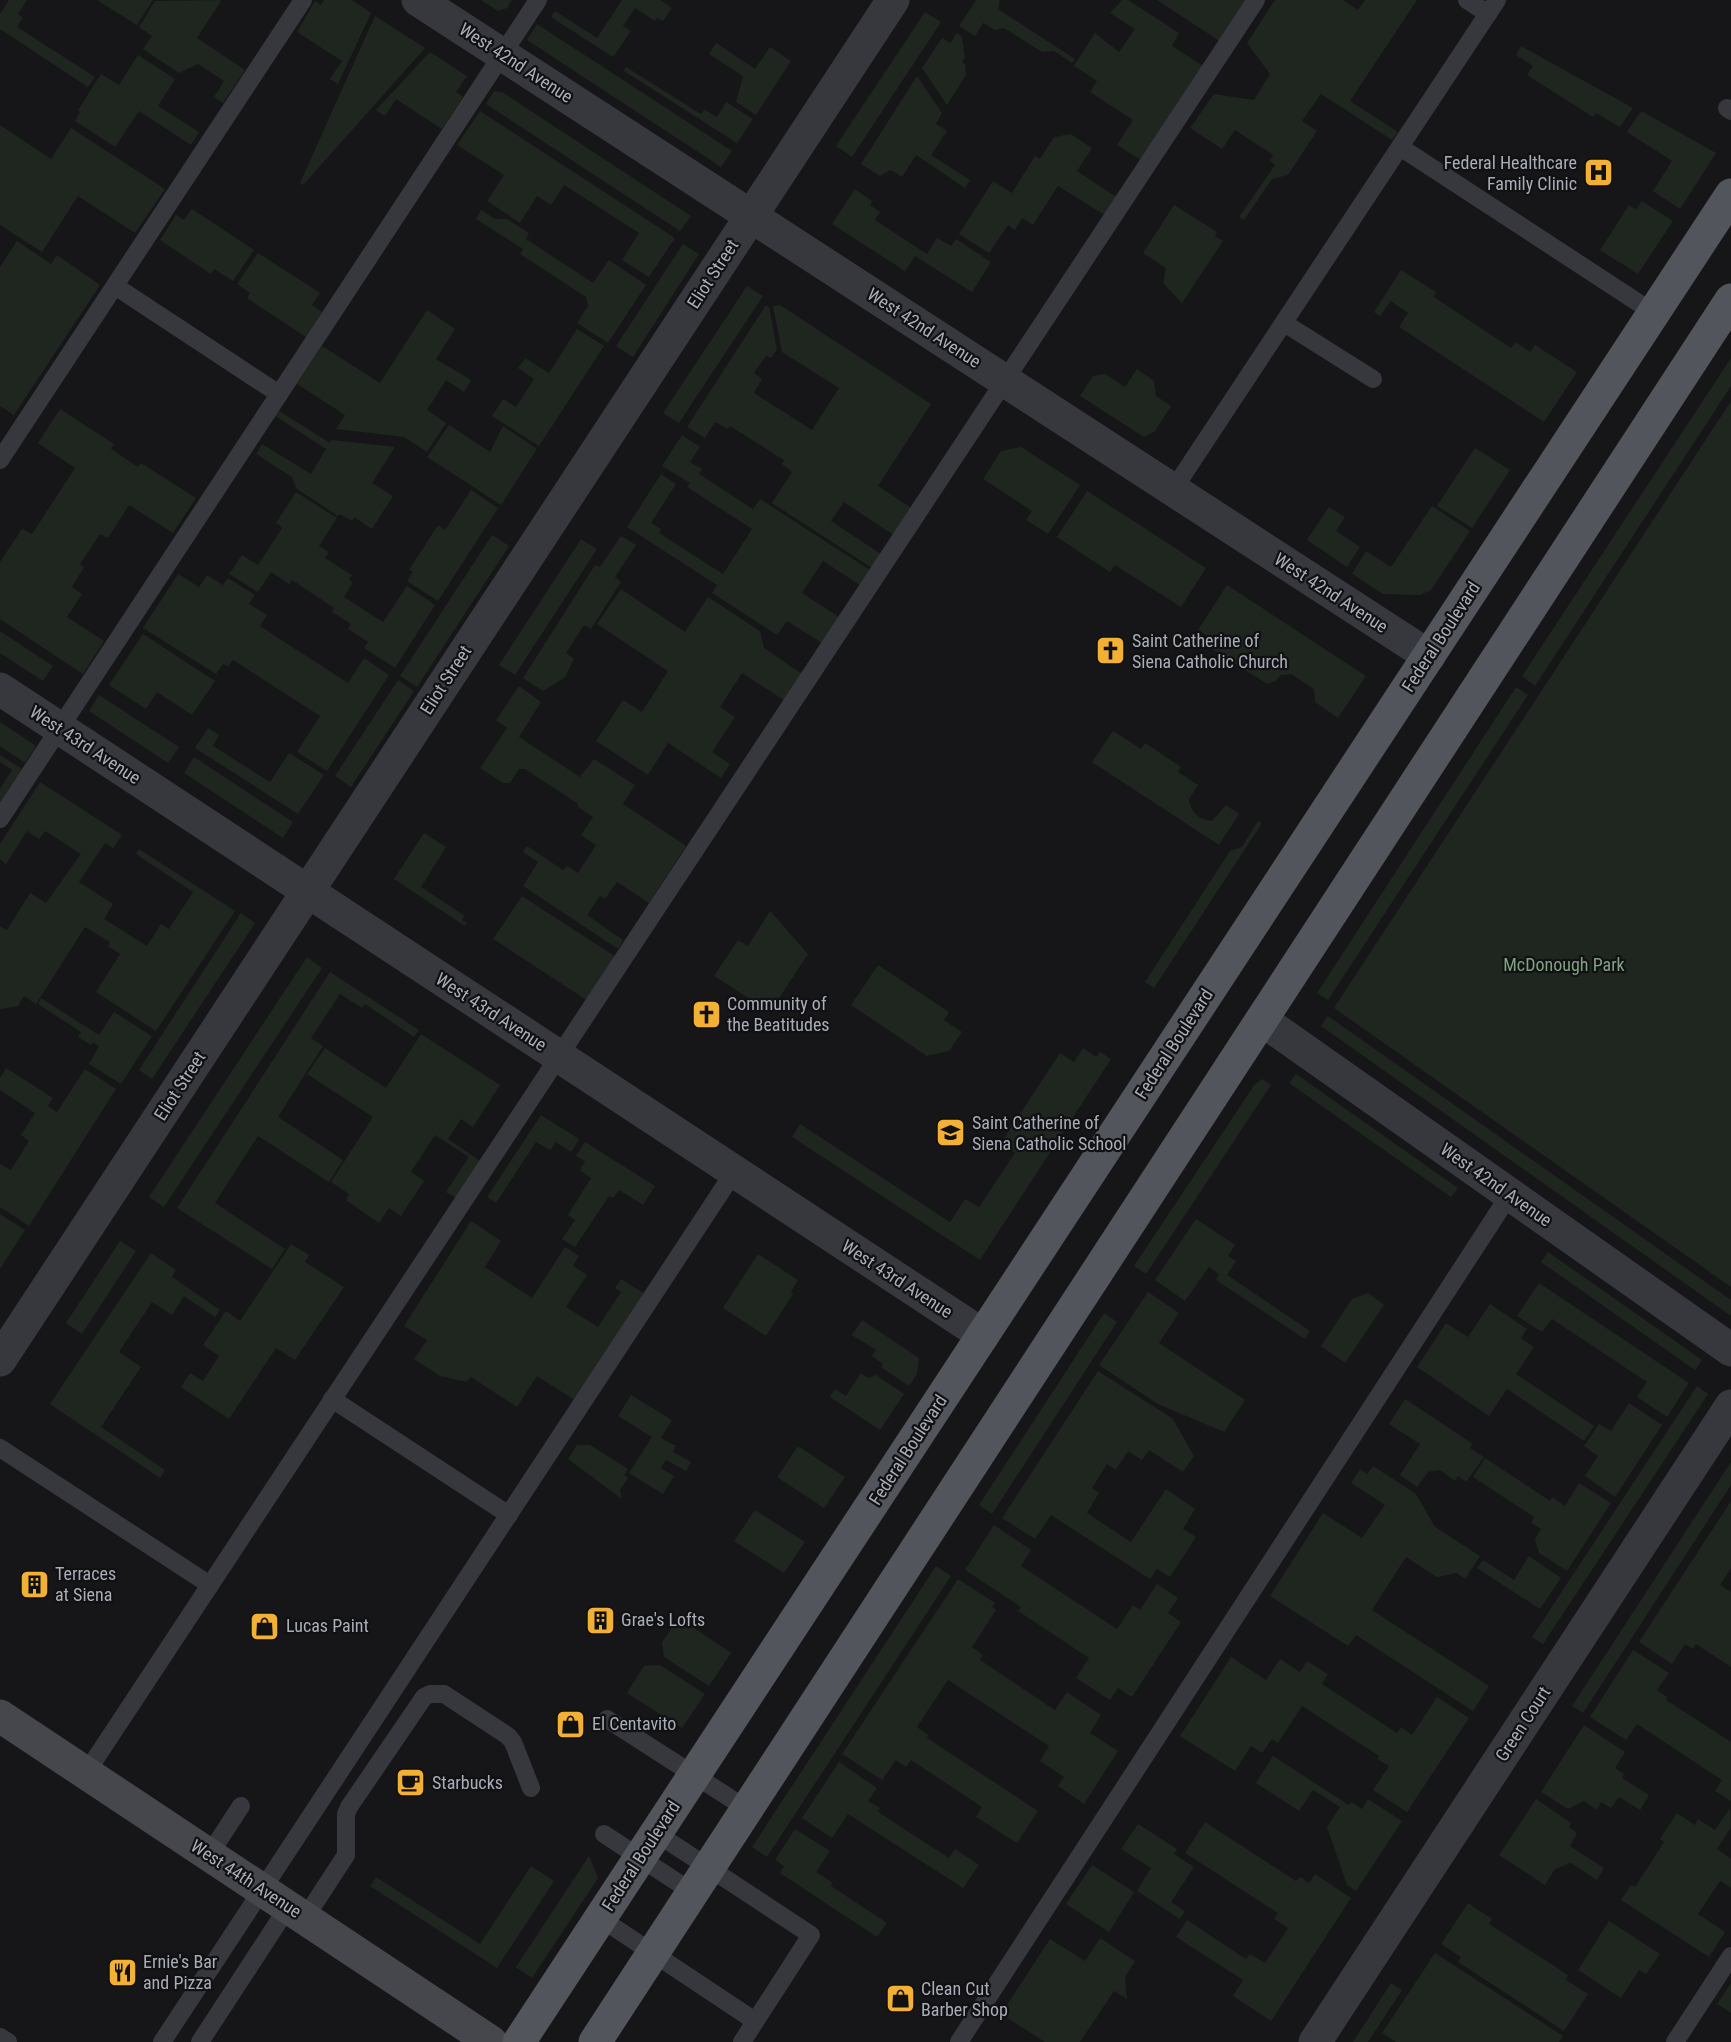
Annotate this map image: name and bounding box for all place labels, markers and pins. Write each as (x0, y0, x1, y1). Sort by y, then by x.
place label: Federal Healthcare Family Clinic (1444, 152, 1577, 194)
hospital icon: Federal Healthcare Family Clinic (1582, 157, 1614, 189)
place label: Saint Catherine of Siena Catholic Church (1132, 630, 1288, 672)
church icon: Saint Catherine of Siena Catholic Church (1095, 635, 1127, 667)
place label: Community of the Beatitudes (727, 993, 830, 1035)
church icon: Community of the Beatitudes (690, 998, 722, 1030)
place label: Saint Catherine of Siena Catholic School (972, 1112, 1127, 1154)
school or university icon: Saint Catherine of Siena Catholic School (935, 1117, 967, 1149)
place label: Terraces at Siena (55, 1563, 116, 1605)
building icon: Terraces at Siena (18, 1568, 50, 1600)
building icon: Grae's Lofts (584, 1604, 616, 1636)
place label: Grae's Lofts (621, 1609, 705, 1630)
shop icon: Lucas Paint (249, 1610, 281, 1642)
place label: Lucas Paint (286, 1615, 369, 1636)
shop icon: El Centavito (555, 1708, 587, 1740)
place label: El Centavito (592, 1713, 676, 1734)
cafe icon: Starbucks (395, 1767, 427, 1799)
place label: Starbucks (432, 1772, 503, 1793)
place label: Ernie's Bar and Pizza (143, 1951, 218, 1993)
restaurant icon: Ernie's Bar and Pizza (106, 1956, 138, 1988)
place label: Clean Cut Barber Shop (921, 1978, 1008, 2020)
shop icon: Clean Cut Barber Shop (884, 1983, 916, 2015)

